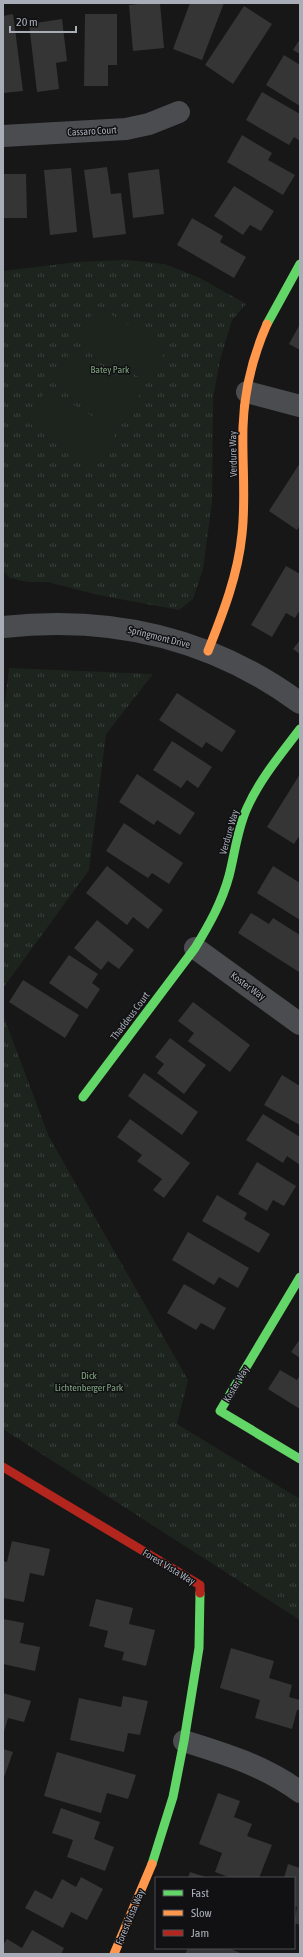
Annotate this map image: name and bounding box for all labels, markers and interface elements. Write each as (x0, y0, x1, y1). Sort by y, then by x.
scale bar (10, 8, 76, 34)
text: 20 m (16, 15, 38, 29)
street label: Cassaro Court (67, 124, 117, 138)
park label: Batey Park (91, 364, 130, 375)
street label: Verdure Way (227, 431, 239, 477)
street label: Springmont Drive (127, 624, 192, 650)
street label: Verdure Way (217, 808, 241, 856)
street label: Koster Way (228, 970, 268, 1002)
street label: Thaddeus Court (108, 990, 152, 1042)
street label: Koster Way (221, 1364, 251, 1404)
park label: Dick Lichtenberger Park (55, 1370, 124, 1393)
street label: Forest Vista Way (141, 1547, 197, 1587)
legend (155, 1877, 295, 1949)
text: Fast (191, 1886, 209, 1900)
street label: Forest Vista Way (113, 1888, 147, 1946)
text: Slow (191, 1906, 212, 1920)
text: Jam (191, 1926, 209, 1940)

